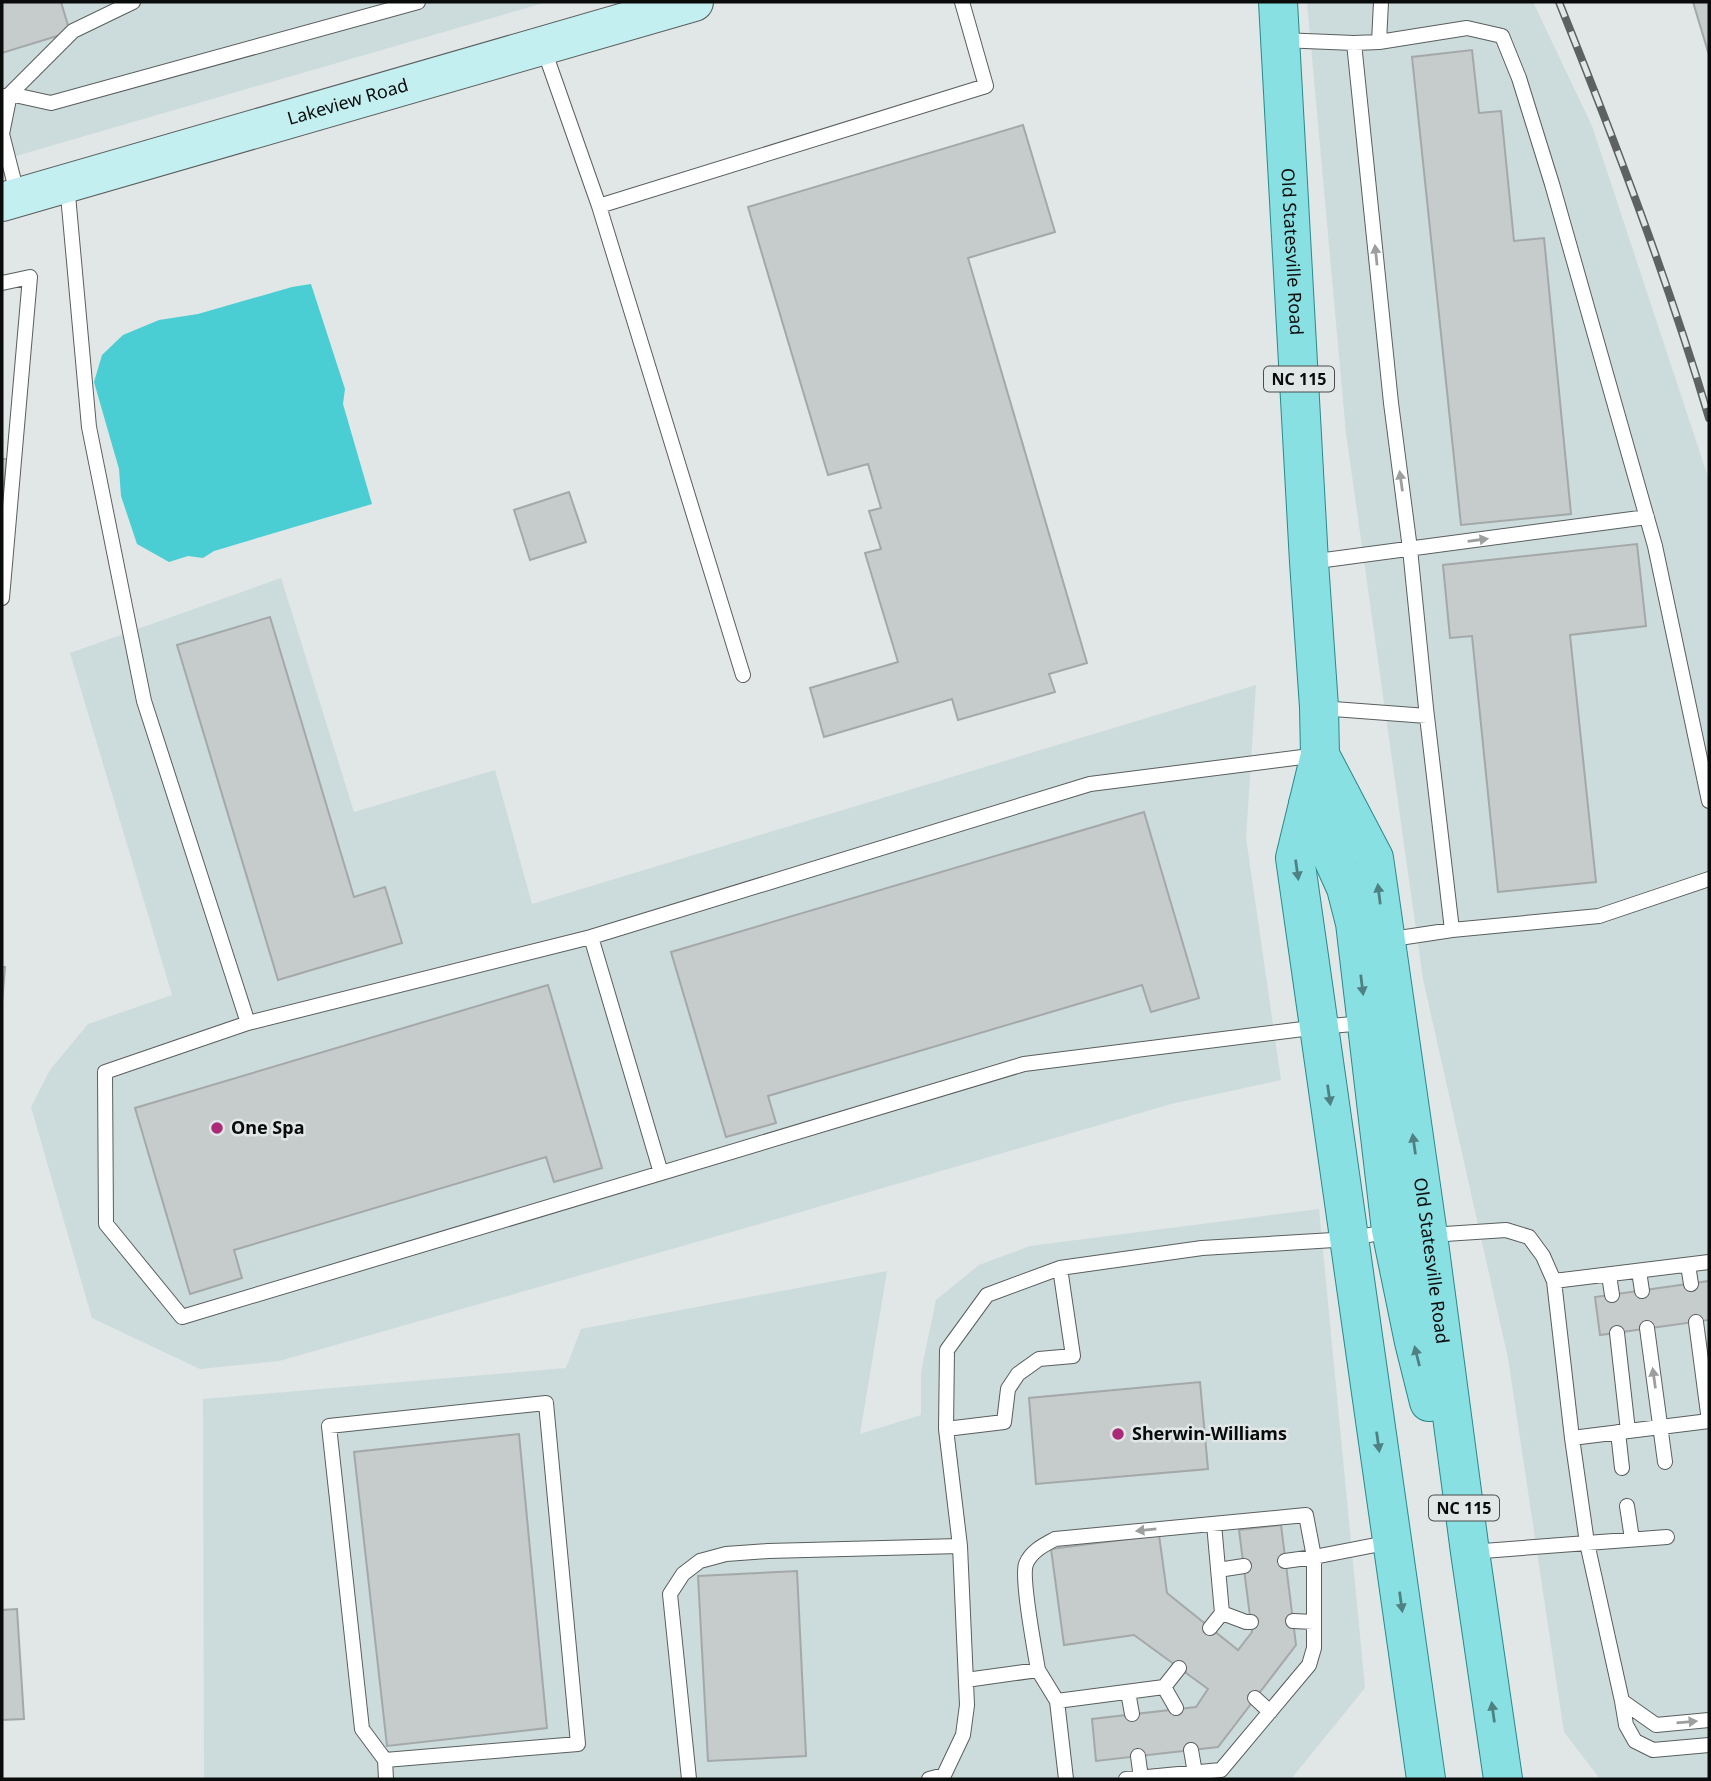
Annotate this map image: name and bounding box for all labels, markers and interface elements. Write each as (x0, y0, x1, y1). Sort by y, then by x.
street label: Lakeview Road (284, 72, 411, 130)
street label: Old Statesville Road (1276, 167, 1309, 336)
one-way arrow (1371, 244, 1382, 266)
road number: NC 115 (1264, 366, 1334, 392)
one-way arrow (1396, 470, 1407, 492)
one-way arrow (1467, 535, 1489, 546)
one-way arrow (1291, 859, 1302, 881)
one-way arrow (1373, 883, 1384, 905)
one-way arrow (1357, 974, 1368, 996)
one-way arrow (1324, 1085, 1335, 1107)
place label: One Spa (231, 1115, 304, 1139)
marker: One Spa (209, 1120, 225, 1136)
one-way arrow (1409, 1133, 1420, 1155)
street label: Old Statesville Road (1409, 1176, 1455, 1345)
one-way arrow (1411, 1345, 1422, 1367)
one-way arrow (1648, 1366, 1659, 1388)
place label: Sherwin-Williams (1132, 1421, 1287, 1445)
marker: Sherwin-Williams (1110, 1426, 1126, 1442)
one-way arrow (1373, 1432, 1384, 1454)
road number: NC 115 (1429, 1496, 1499, 1520)
one-way arrow (1134, 1525, 1156, 1536)
one-way arrow (1396, 1591, 1407, 1613)
one-way arrow (1487, 1701, 1498, 1723)
one-way arrow (1676, 1716, 1698, 1727)

